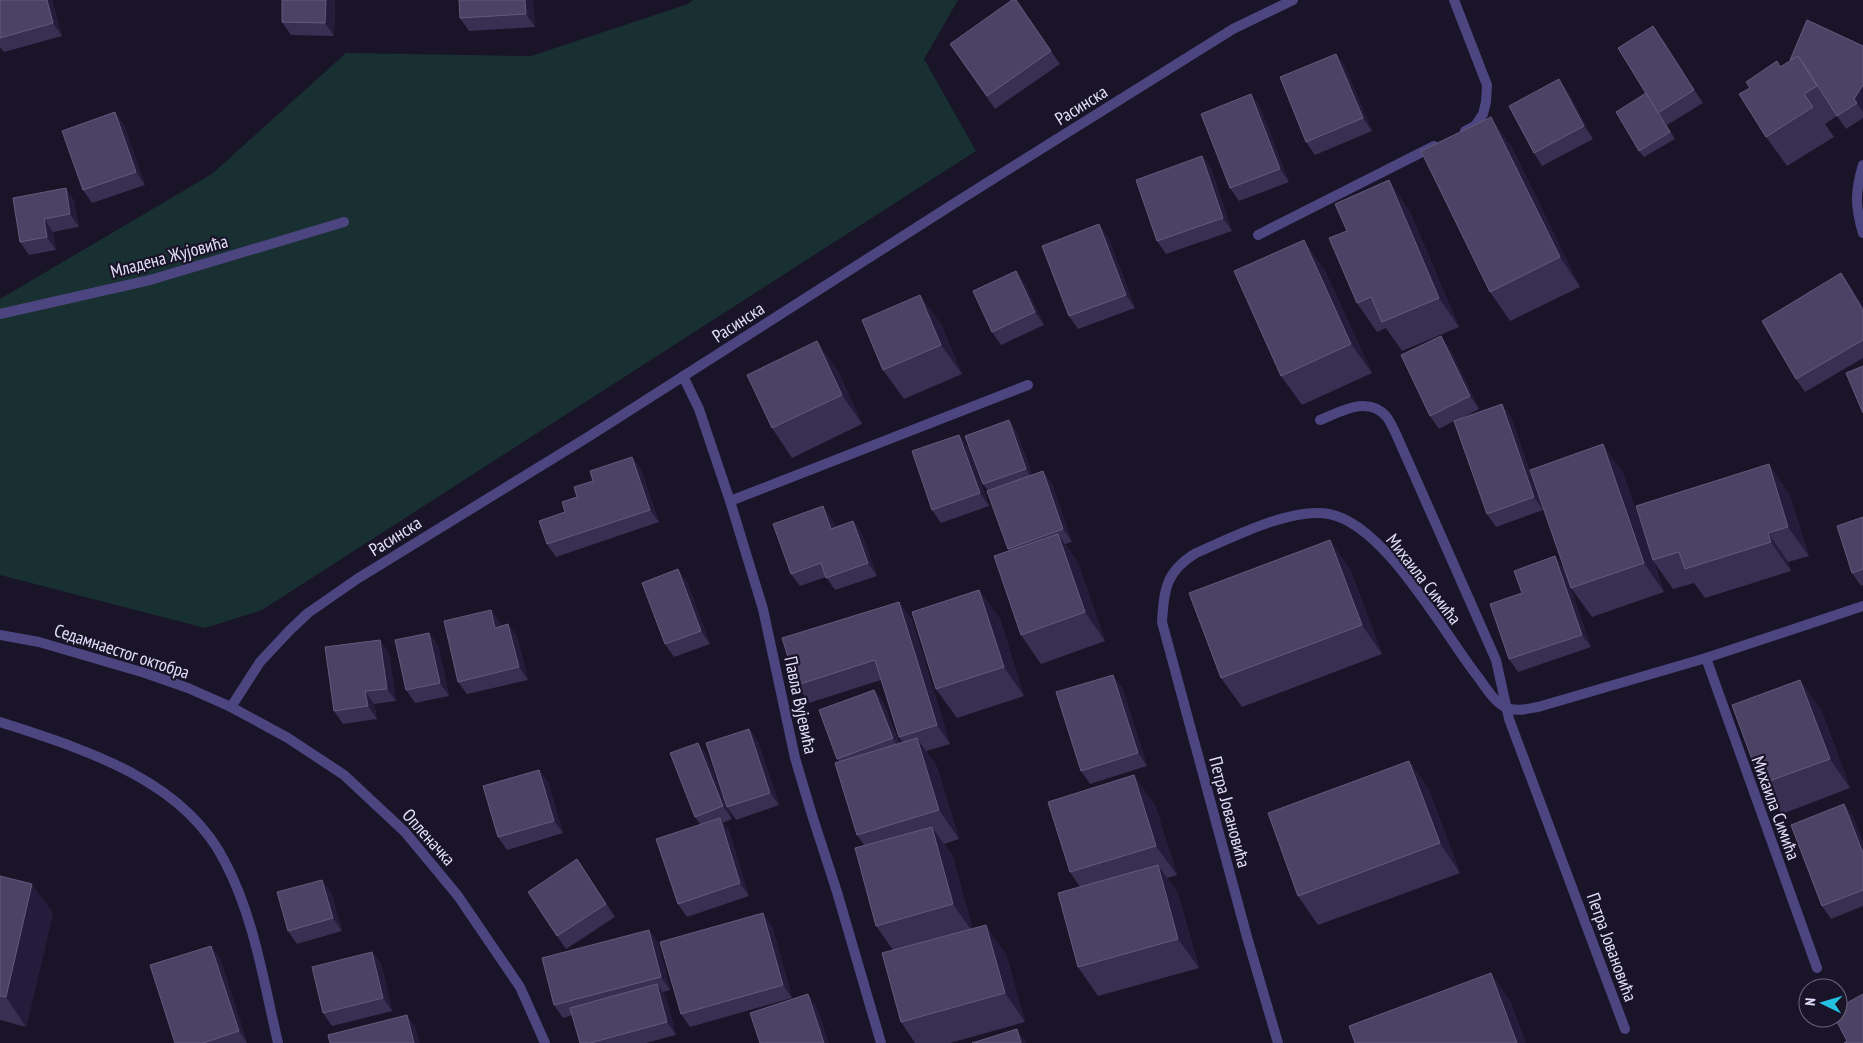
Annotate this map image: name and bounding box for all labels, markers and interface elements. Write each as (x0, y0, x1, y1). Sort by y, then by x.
street label: Расинска (1050, 80, 1112, 130)
street label: Младена Жујовића (108, 229, 230, 283)
street label: Расинска (708, 297, 768, 347)
street label: Расинска (364, 511, 426, 561)
street label: Михаила Симића (1381, 529, 1467, 629)
street label: Седамнаестог октобра (51, 618, 193, 684)
street label: Павла Вујевића (779, 654, 823, 756)
street label: Михаила Симића (1747, 753, 1805, 863)
street label: Петра Јовановића (1204, 754, 1256, 870)
street label: Опленачка (397, 804, 461, 870)
street label: Петра Јовановића (1582, 890, 1642, 1004)
north arrow (1798, 978, 1848, 1028)
text: N (1801, 997, 1819, 1006)

